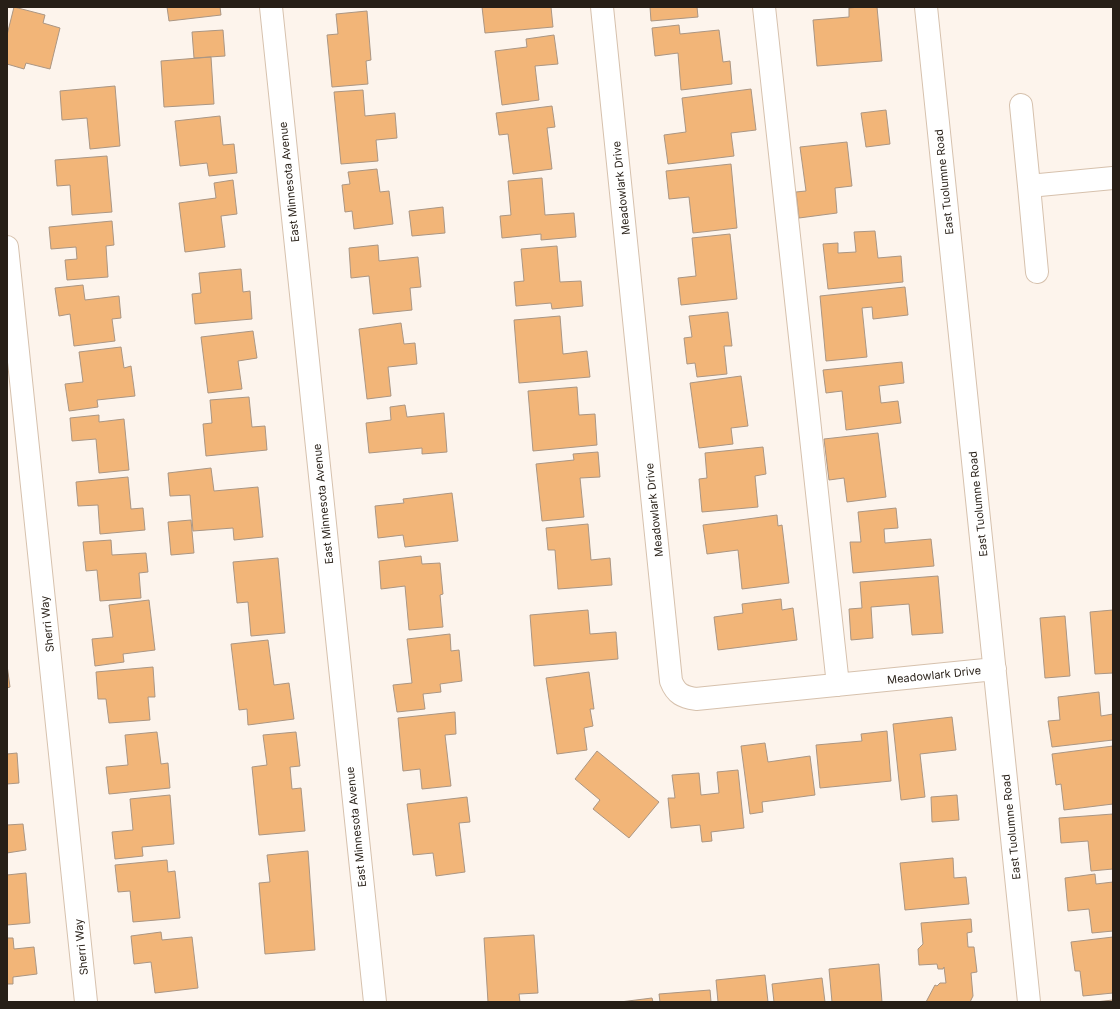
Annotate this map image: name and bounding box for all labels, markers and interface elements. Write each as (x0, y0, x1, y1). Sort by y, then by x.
street label: East Minnesota Avenue (276, 121, 302, 243)
street label: East Tuolumne Road (931, 129, 957, 235)
street label: Meadowlark Drive (609, 140, 633, 236)
street label: East Minnesota Avenue (310, 443, 336, 565)
street label: East Tuolumne Road (965, 451, 991, 557)
street label: Meadowlark Drive (642, 462, 666, 558)
street label: Sherri Way (37, 595, 57, 653)
street label: Meadowlark Drive (886, 663, 982, 687)
street label: East Minnesota Avenue (343, 766, 369, 888)
street label: East Tuolumne Road (998, 774, 1024, 880)
street label: Sherri Way (71, 918, 91, 976)

